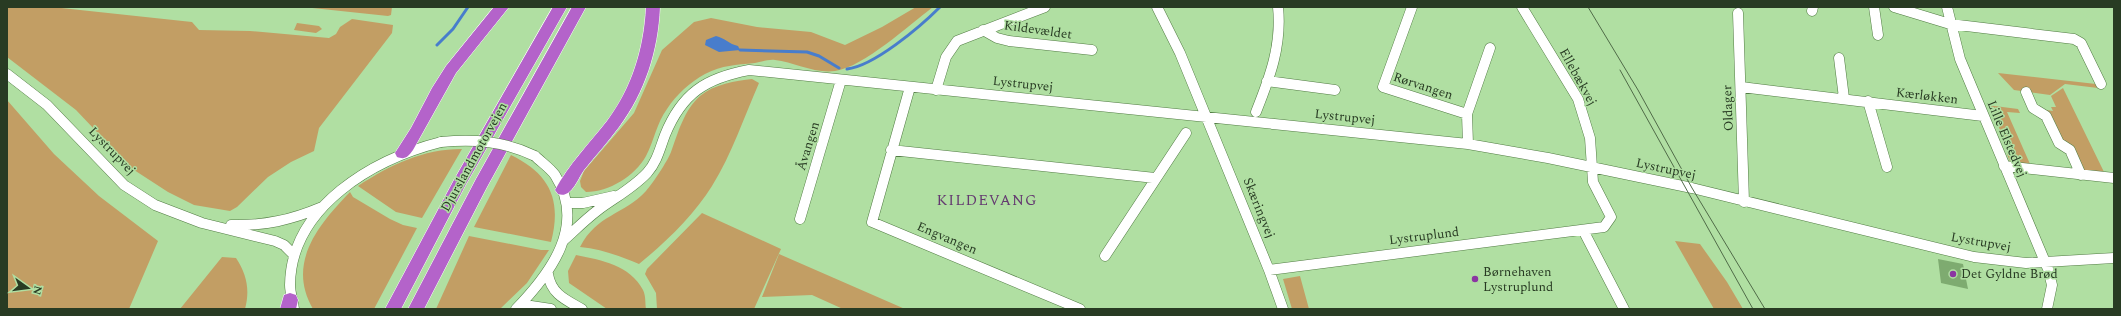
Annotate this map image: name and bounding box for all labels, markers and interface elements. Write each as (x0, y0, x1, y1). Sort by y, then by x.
street label: Kildevældet (1003, 15, 1074, 45)
street label: Ellebækvej (1554, 45, 1602, 109)
street label: Rørvangen (1391, 67, 1456, 105)
street label: Lystrupvej (992, 71, 1054, 97)
street label: Kærløkken (1895, 82, 1960, 110)
street label: Oldager (1717, 85, 1739, 131)
street label: Lille Elstedvej (1982, 97, 2032, 181)
street label: Djurslandmotorvejen (436, 98, 513, 216)
street label: Lystrupvej (1314, 104, 1376, 130)
street label: Åvangen (791, 119, 825, 173)
street label: Lystrupvej (84, 122, 140, 180)
street label: Lystrupvej (1634, 153, 1698, 185)
street label: Skæringvej (1238, 175, 1280, 241)
district label: KILDEVANG (937, 189, 1037, 212)
street label: Engvangen (914, 216, 981, 260)
street label: Lystruplund (1388, 222, 1460, 250)
street label: Lystrupvej (1949, 227, 2013, 257)
place label: Børnehaven Lystruplund (1483, 262, 1553, 297)
place label: Det Gyldne Brød (1961, 264, 2058, 284)
north arrow (8, 268, 48, 308)
marker: Det Gyldne Brød (1948, 269, 1958, 279)
marker: Børnehaven Lystruplund (1470, 274, 1480, 284)
text: N (28, 284, 47, 297)

